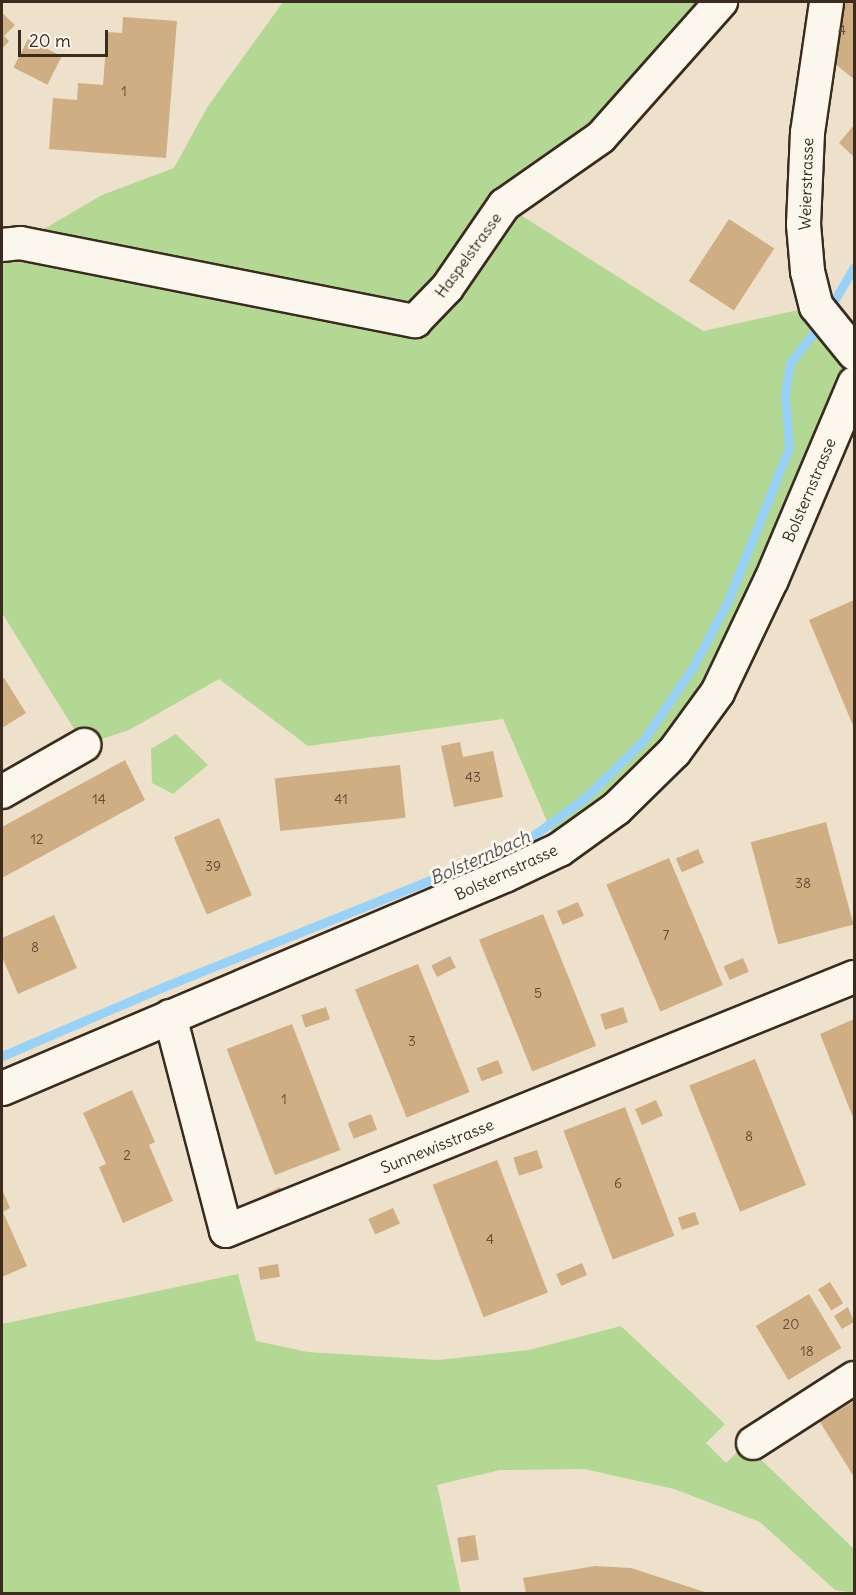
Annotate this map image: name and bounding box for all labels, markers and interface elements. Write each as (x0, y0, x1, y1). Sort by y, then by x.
scale bar (21, 18, 111, 56)
house number: 4 (838, 22, 846, 38)
text: 20 m (29, 29, 71, 52)
house number: 1 (121, 83, 127, 99)
street label: Weierstrasse (795, 137, 817, 231)
street label: Haspelstrasse (431, 209, 505, 301)
street label: Bolsternstrasse (778, 435, 840, 545)
house number: 43 (465, 769, 481, 785)
house number: 14 (92, 791, 106, 807)
house number: 41 (334, 791, 348, 807)
water label: Bolsternbach (427, 826, 533, 890)
house number: 12 (30, 831, 44, 847)
street label: Bolsternstrasse (452, 840, 560, 904)
house number: 39 (205, 858, 221, 874)
house number: 38 (795, 875, 811, 891)
house number: 7 (663, 927, 669, 943)
house number: 8 (31, 939, 39, 955)
house number: 5 (534, 985, 542, 1001)
house number: 3 (408, 1033, 416, 1049)
house number: 1 (281, 1091, 287, 1107)
street label: Sunnewisstrasse (378, 1115, 496, 1177)
house number: 8 (745, 1128, 753, 1144)
house number: 2 (123, 1147, 131, 1163)
house number: 6 (614, 1175, 622, 1191)
house number: 4 (486, 1231, 494, 1247)
house number: 20 (783, 1316, 799, 1332)
house number: 18 (800, 1343, 814, 1359)

